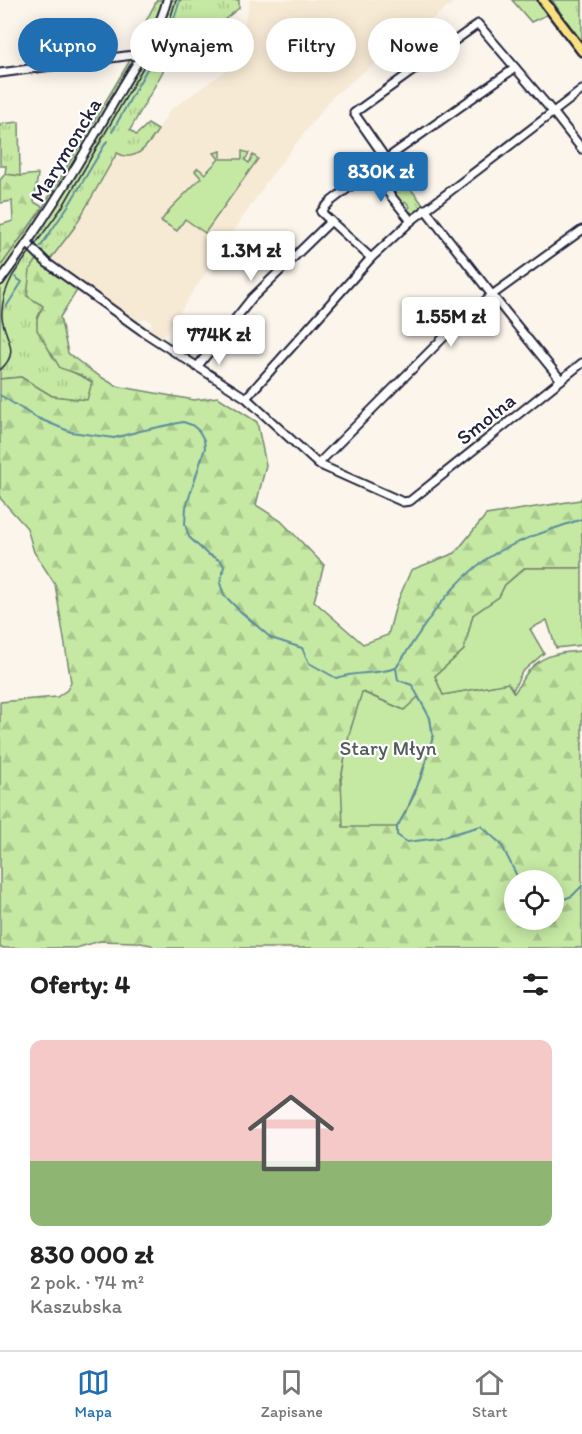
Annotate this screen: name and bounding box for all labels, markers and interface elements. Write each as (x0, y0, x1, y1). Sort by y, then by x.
chip: Kupno (18, 18, 118, 72)
chip: Wynajem (130, 18, 254, 72)
chip: Filtry (266, 18, 356, 72)
chip: Nowe (368, 18, 460, 72)
street label: Marymoncka (25, 93, 107, 206)
pin: 830K zł (326, 152, 436, 203)
text: 830K zł (348, 159, 414, 183)
pin: 1.3M zł (196, 231, 306, 282)
text: 1.3M zł (221, 238, 281, 262)
pin: 1.55M zł (389, 297, 513, 348)
text: 1.55M zł (416, 304, 486, 328)
pin: 774K zł (164, 315, 274, 366)
text: 774K zł (187, 322, 251, 346)
street label: Smolna (451, 387, 520, 450)
park label: Stary Młyn (339, 735, 437, 760)
map controls (504, 870, 564, 930)
button: locate (504, 870, 564, 930)
text: Oferty: 4 (30, 968, 130, 1000)
icon: filters (519, 968, 552, 1001)
icon: home (237, 1079, 345, 1187)
text: 830 000 zł (30, 1238, 154, 1270)
text: 2 pok. · 74 m² (30, 1270, 144, 1294)
text: Kaszubska (30, 1294, 122, 1318)
tab: Mapa (75, 1366, 112, 1421)
tab: Zapisane (261, 1366, 323, 1421)
tab: Start (472, 1366, 507, 1421)

